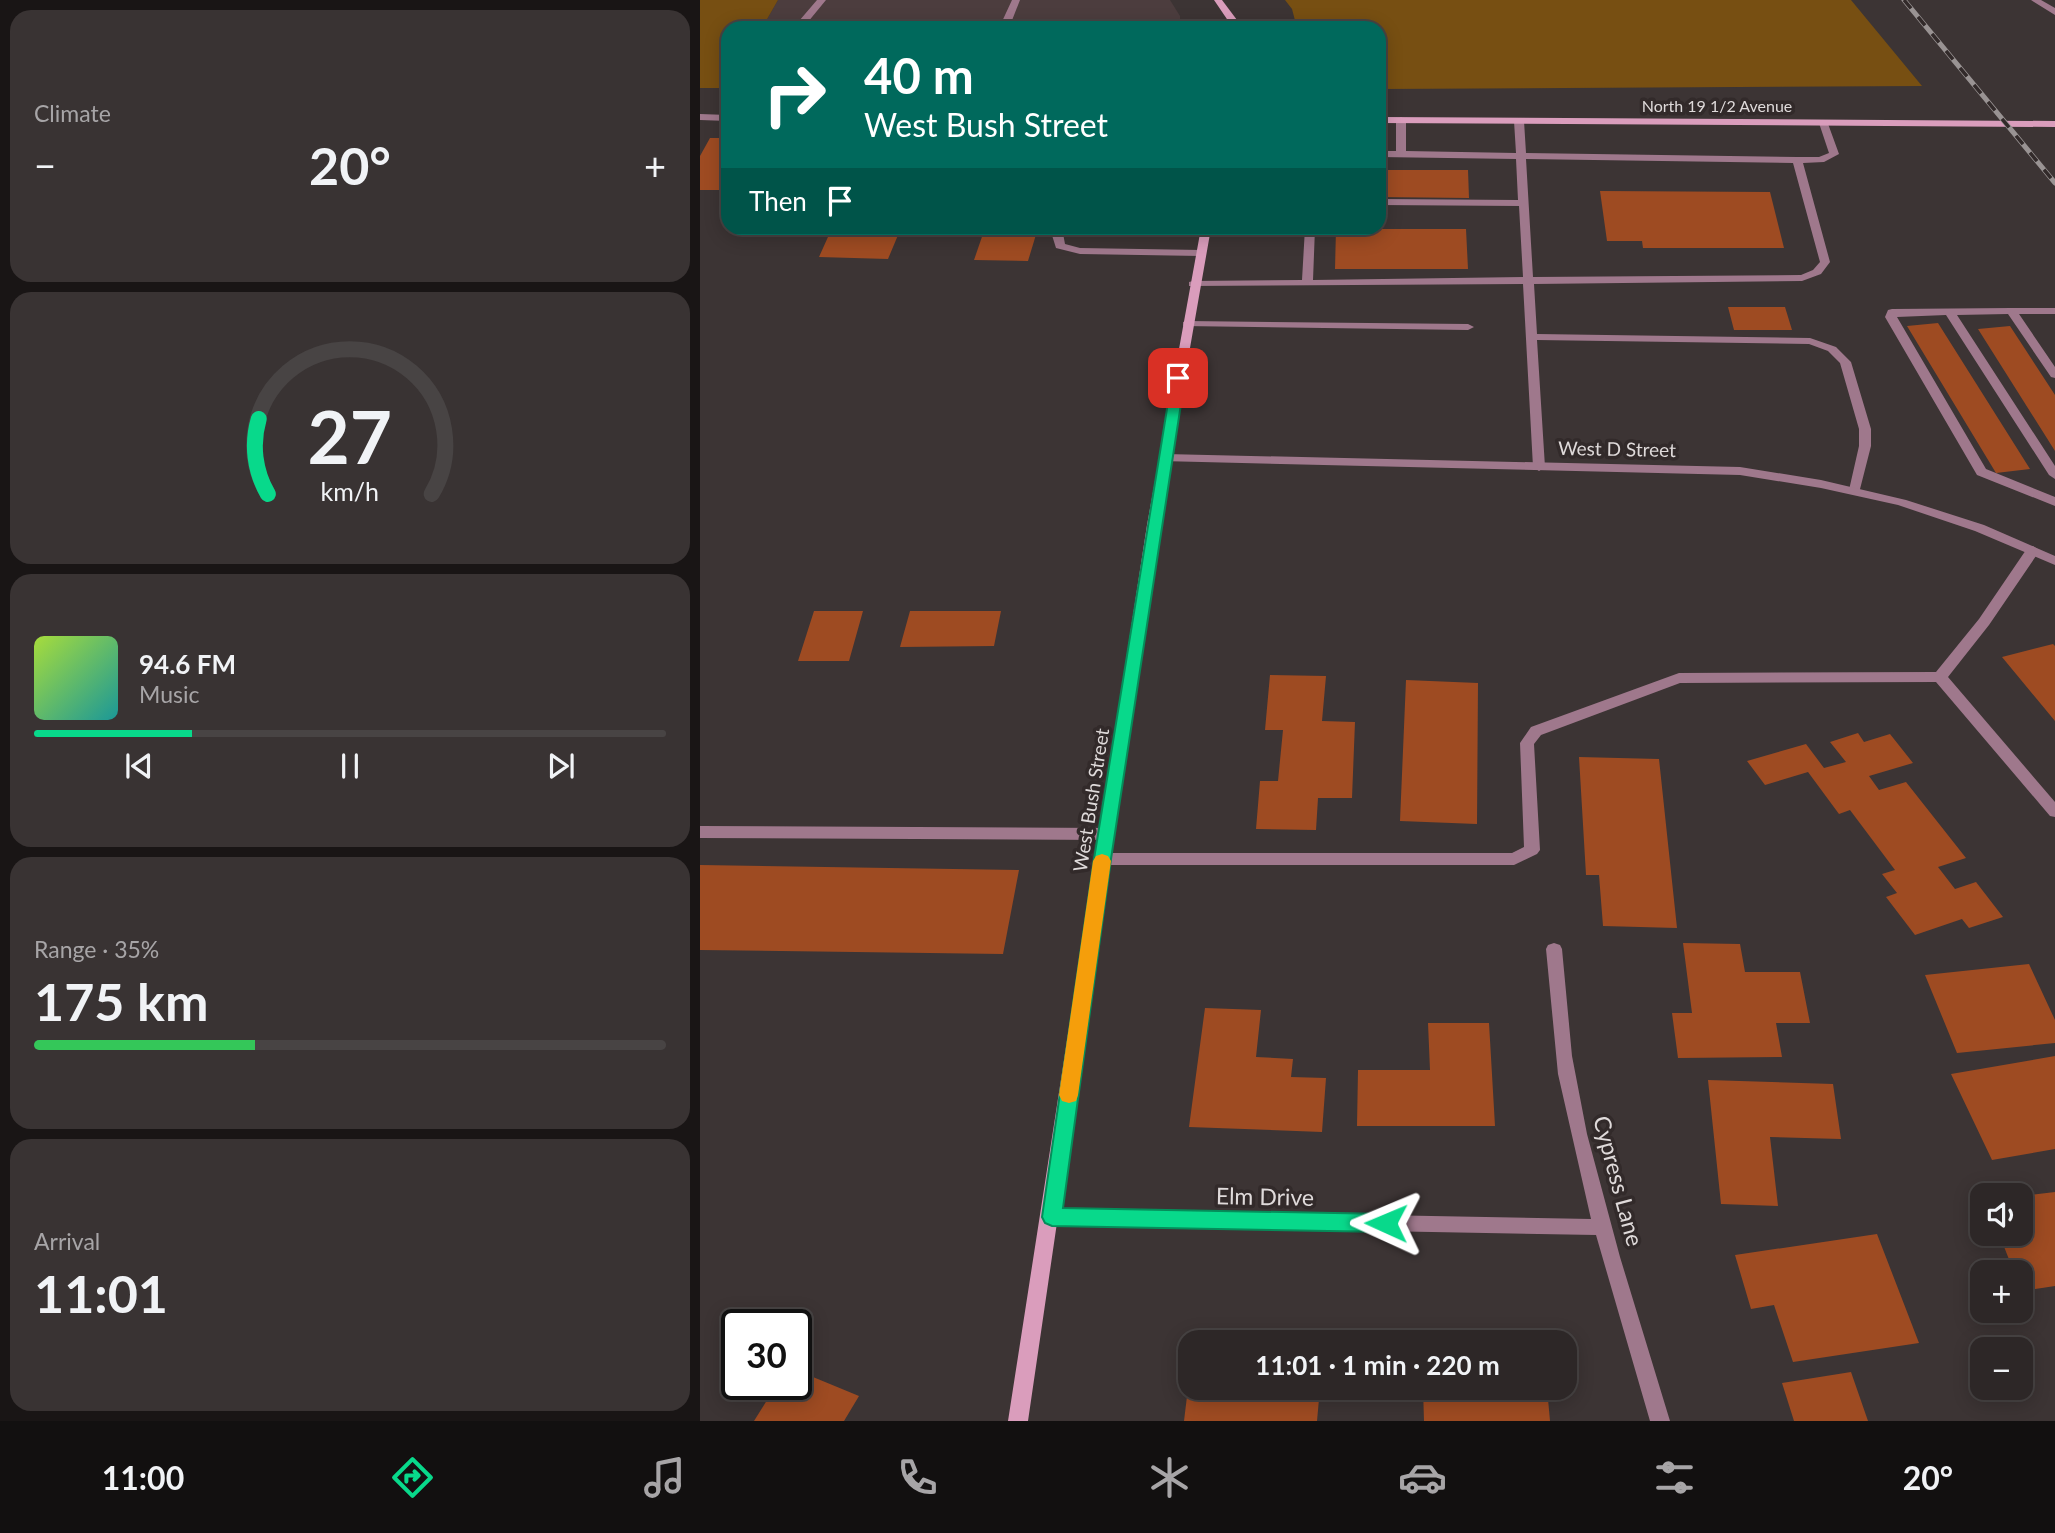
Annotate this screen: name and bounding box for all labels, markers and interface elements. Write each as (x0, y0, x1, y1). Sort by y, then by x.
text: 40 m (864, 46, 974, 104)
icon: right (749, 49, 840, 140)
street label: North 19 1/2 Avenue (1642, 96, 1792, 115)
text: Climate (34, 99, 111, 127)
text: West Bush Street (864, 105, 1108, 144)
text: 20° (309, 134, 391, 196)
text: − (34, 142, 56, 188)
text: + (644, 142, 666, 188)
icon: arrive (821, 182, 859, 220)
text: Then (749, 185, 807, 217)
pin (1148, 348, 1208, 408)
icon: arrive (1159, 359, 1197, 397)
text: 27 (308, 393, 392, 481)
street label: West D Street (1558, 436, 1676, 461)
text: km/h (321, 476, 379, 506)
text: 94.6 FM (139, 648, 236, 680)
text: Music (139, 680, 199, 708)
street label: West Bush Street (1068, 726, 1113, 873)
icon: previous (120, 747, 158, 785)
icon: pause (331, 747, 369, 785)
icon: next (542, 747, 580, 785)
text: Range · 35% (34, 935, 159, 963)
text: 175 km (34, 970, 208, 1032)
street label: Cypress Lane (1588, 1112, 1650, 1249)
street label: Elm Drive (1216, 1181, 1314, 1211)
map controls (1970, 1183, 2033, 1400)
button: sound (1970, 1183, 2033, 1246)
position arrow (1349, 1186, 1423, 1260)
text: Arrival (34, 1227, 100, 1255)
button: + (1970, 1260, 2033, 1323)
text: 11:01 (34, 1262, 168, 1324)
speed limit sign: 30 (721, 1309, 812, 1400)
button: − (1970, 1337, 2033, 1400)
text: 11:01 · 1 min · 220 m (1255, 1349, 1500, 1381)
icon: directions (388, 1453, 437, 1502)
icon: music (640, 1453, 689, 1502)
icon: phone (893, 1453, 942, 1502)
icon: climate (1145, 1453, 1194, 1502)
icon: car (1398, 1453, 1447, 1502)
icon: filters (1650, 1453, 1699, 1502)
text: 11:00 (102, 1458, 184, 1497)
text: 20° (1903, 1458, 1953, 1497)

